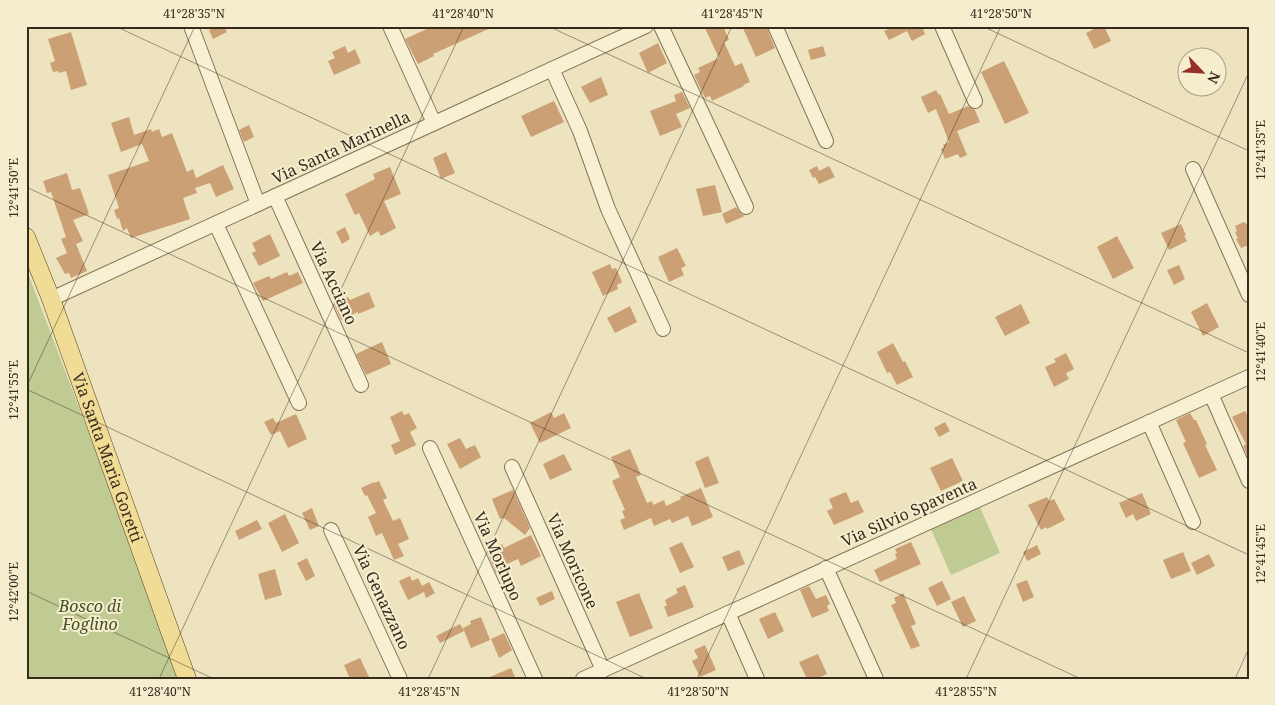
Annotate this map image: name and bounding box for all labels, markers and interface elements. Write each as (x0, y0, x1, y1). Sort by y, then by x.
text: 41°28'35"N (163, 5, 225, 22)
text: 41°28'40"N (432, 5, 494, 22)
text: 41°28'45"N (701, 5, 763, 22)
text: 41°28'50"N (970, 5, 1032, 22)
north arrow (1178, 48, 1228, 98)
text: N (1203, 69, 1225, 87)
street label: Via Santa Marinella (268, 105, 414, 189)
text: 12°41'35"E (1252, 120, 1269, 180)
text: 12°41'50"E (5, 158, 22, 218)
street label: Via Acciano (305, 238, 363, 328)
text: 12°41'40"E (1252, 322, 1269, 382)
text: 12°41'55"E (5, 360, 22, 420)
street label: Via Santa Maria Goretti (67, 369, 148, 545)
street label: Via Silvio Spaventa (838, 472, 980, 552)
street label: Via Morlupo (469, 508, 527, 604)
street label: Via Moricone (542, 510, 604, 612)
text: 12°41'45"E (1252, 524, 1269, 584)
street label: Via Genazzano (348, 541, 416, 653)
text: 12°42'00"E (5, 562, 22, 622)
park label: Bosco di Foglino (58, 595, 121, 635)
text: 41°28'40"N (129, 683, 191, 700)
text: 41°28'45"N (398, 683, 460, 700)
text: 41°28'50"N (667, 683, 729, 700)
text: 41°28'55"N (935, 683, 997, 700)

